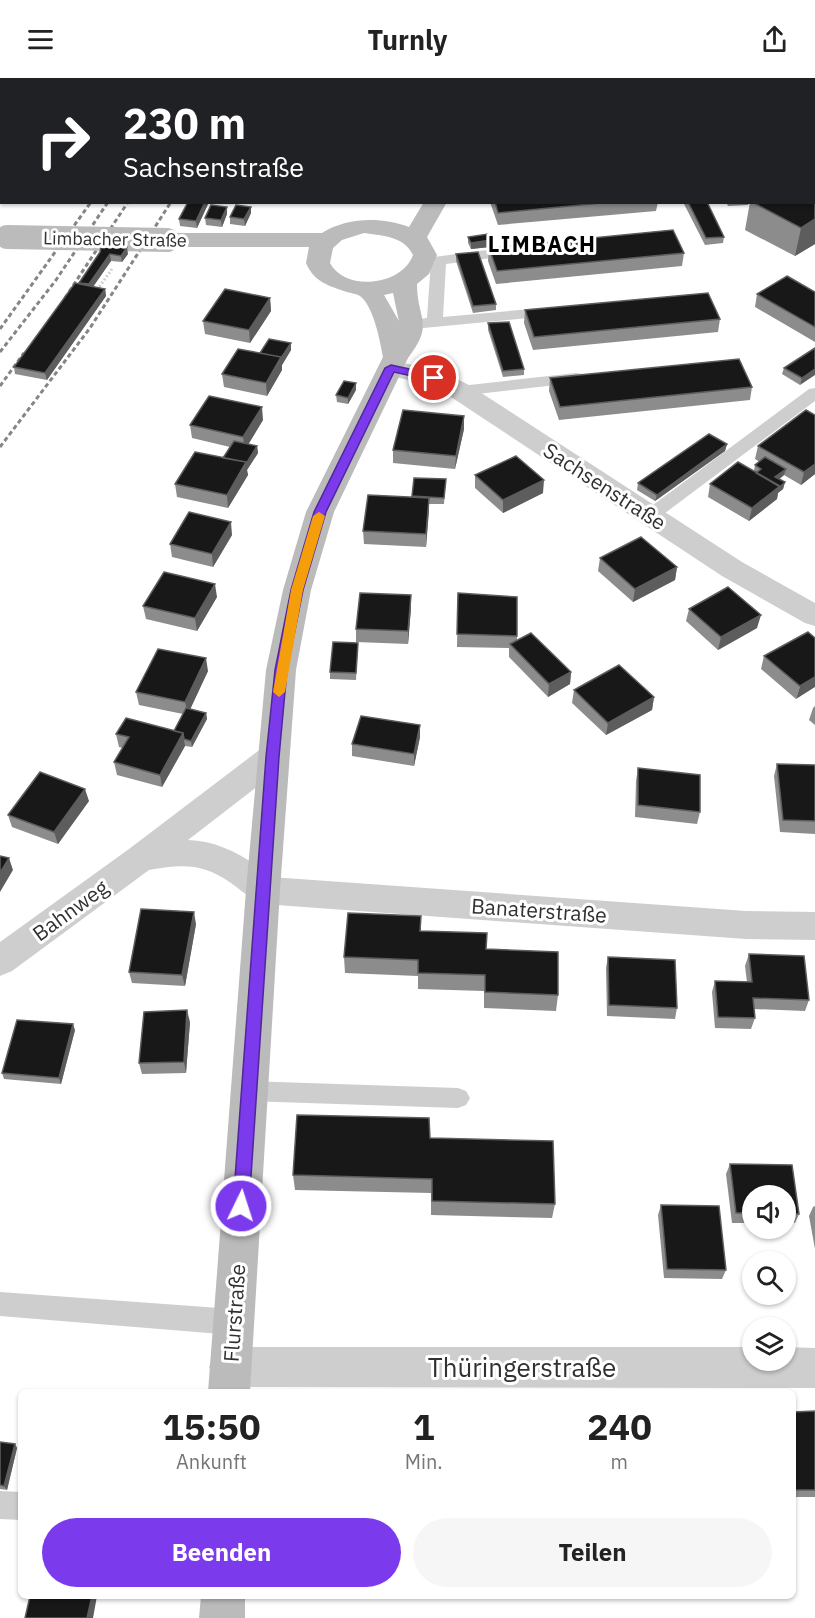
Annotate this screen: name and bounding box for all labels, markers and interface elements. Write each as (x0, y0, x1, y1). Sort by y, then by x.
text: Turnly (367, 22, 448, 57)
icon: menu (24, 23, 57, 56)
icon: share (758, 23, 791, 56)
text: 230 m (123, 96, 246, 151)
icon: right (24, 102, 102, 180)
text: Sachsenstraße (123, 149, 304, 184)
street label: Limbacher Straße (43, 226, 187, 252)
district label: LIMBACH (488, 229, 596, 258)
pin (408, 352, 459, 403)
icon: arrive (417, 361, 450, 394)
street label: Sachsenstraße (538, 436, 672, 536)
street label: Bahnweg (26, 873, 114, 947)
street label: Banaterstraße (470, 891, 608, 929)
position arrow (209, 1174, 273, 1238)
map controls (742, 1185, 796, 1371)
button: sound (742, 1185, 796, 1239)
button: search (742, 1251, 796, 1305)
street label: Flurstraße (217, 1263, 251, 1363)
button: layers (742, 1317, 796, 1371)
street label: Thüringerstraße (428, 1350, 616, 1384)
text: 15:50 (162, 1403, 260, 1450)
text: 1 (413, 1403, 435, 1450)
text: 240 (587, 1403, 652, 1450)
text: Ankunft (176, 1448, 247, 1475)
text: Min. (405, 1448, 443, 1475)
text: m (611, 1448, 628, 1475)
button: Beenden (42, 1518, 401, 1587)
button: Teilen (413, 1518, 772, 1587)

